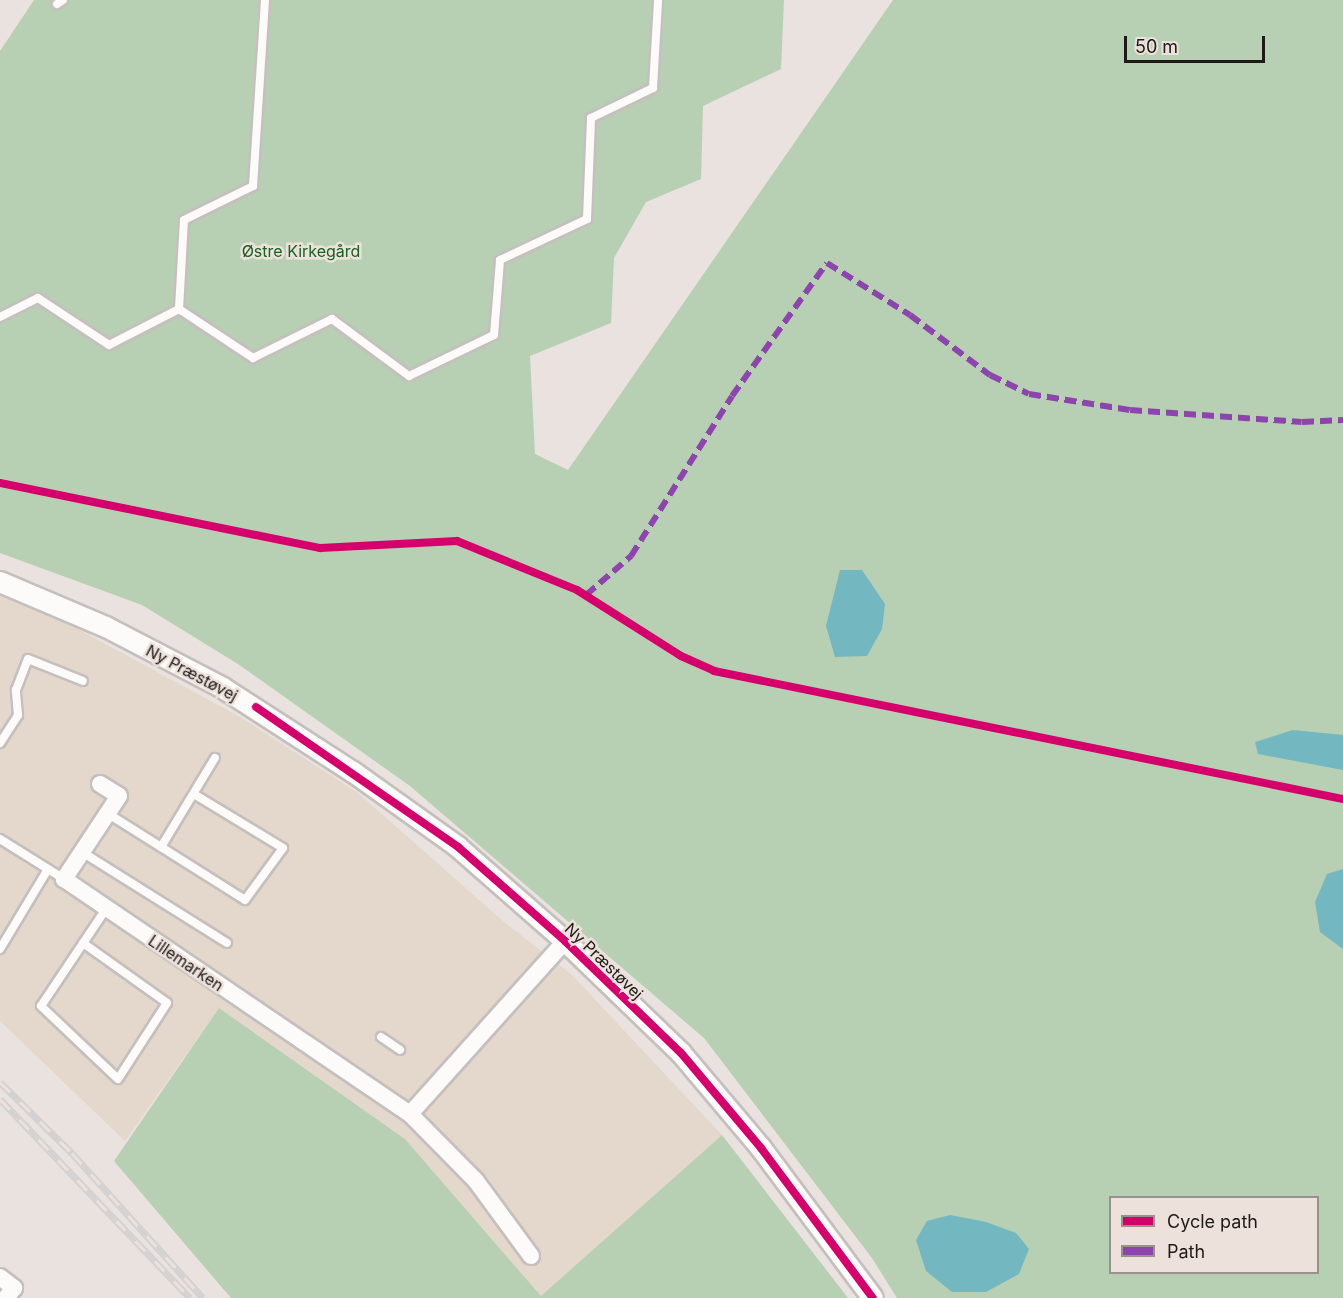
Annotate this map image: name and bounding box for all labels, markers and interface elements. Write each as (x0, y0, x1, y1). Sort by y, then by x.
scale bar (1127, 24, 1268, 62)
text: 50 m (1135, 36, 1178, 57)
park label: Østre Kirkegård (242, 241, 360, 261)
street label: Ny Præstøvej (143, 641, 241, 705)
street label: Ny Præstøvej (561, 919, 647, 1003)
street label: Lillemarken (145, 931, 227, 995)
legend (1109, 1196, 1319, 1274)
text: Cycle path (1167, 1211, 1258, 1232)
text: Path (1167, 1241, 1205, 1262)

